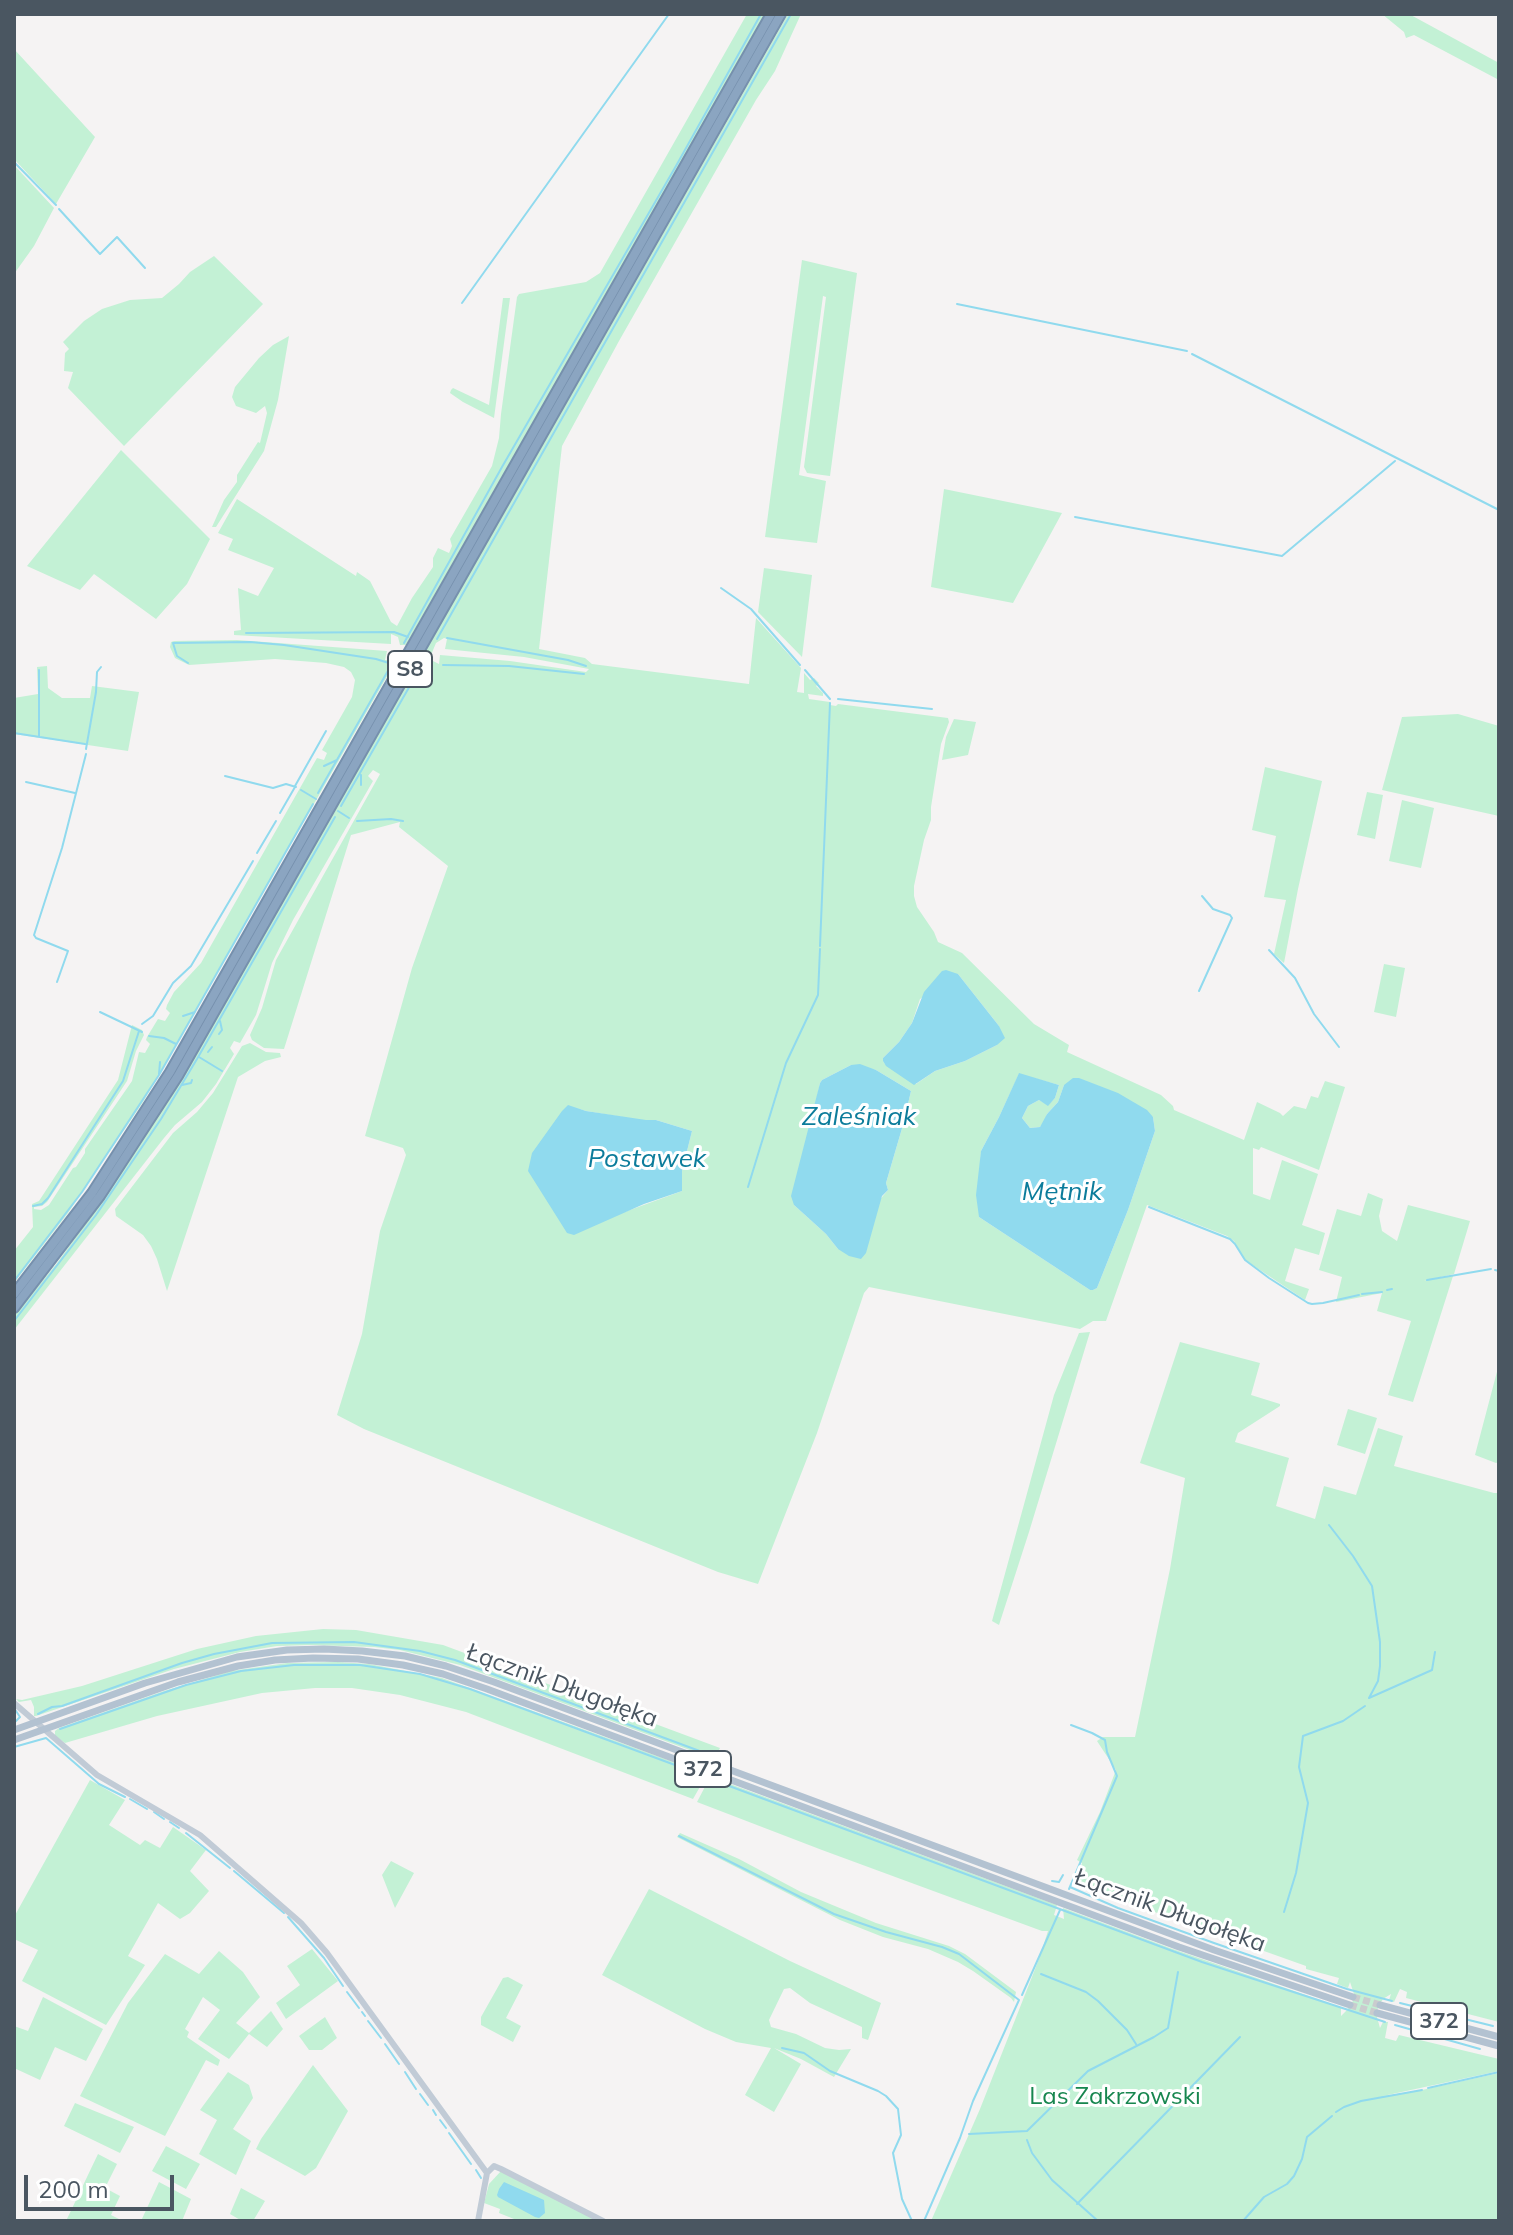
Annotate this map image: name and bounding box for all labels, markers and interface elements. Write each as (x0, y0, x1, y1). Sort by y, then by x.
road number: S8 (388, 651, 432, 687)
water label: Zaleśniak (802, 1101, 916, 1133)
water label: Postawek (588, 1143, 706, 1175)
water label: Mętnik (1022, 1176, 1102, 1208)
street label: Łącznik Długołęka (463, 1638, 661, 1734)
road number: 372 (675, 1751, 731, 1787)
street label: Łącznik Długołęka (1071, 1863, 1269, 1959)
road number: 372 (1411, 2003, 1467, 2039)
park label: Las Zakrzowski (1029, 2083, 1201, 2111)
scale bar (28, 2159, 178, 2209)
text: 200 m (38, 2174, 109, 2204)

